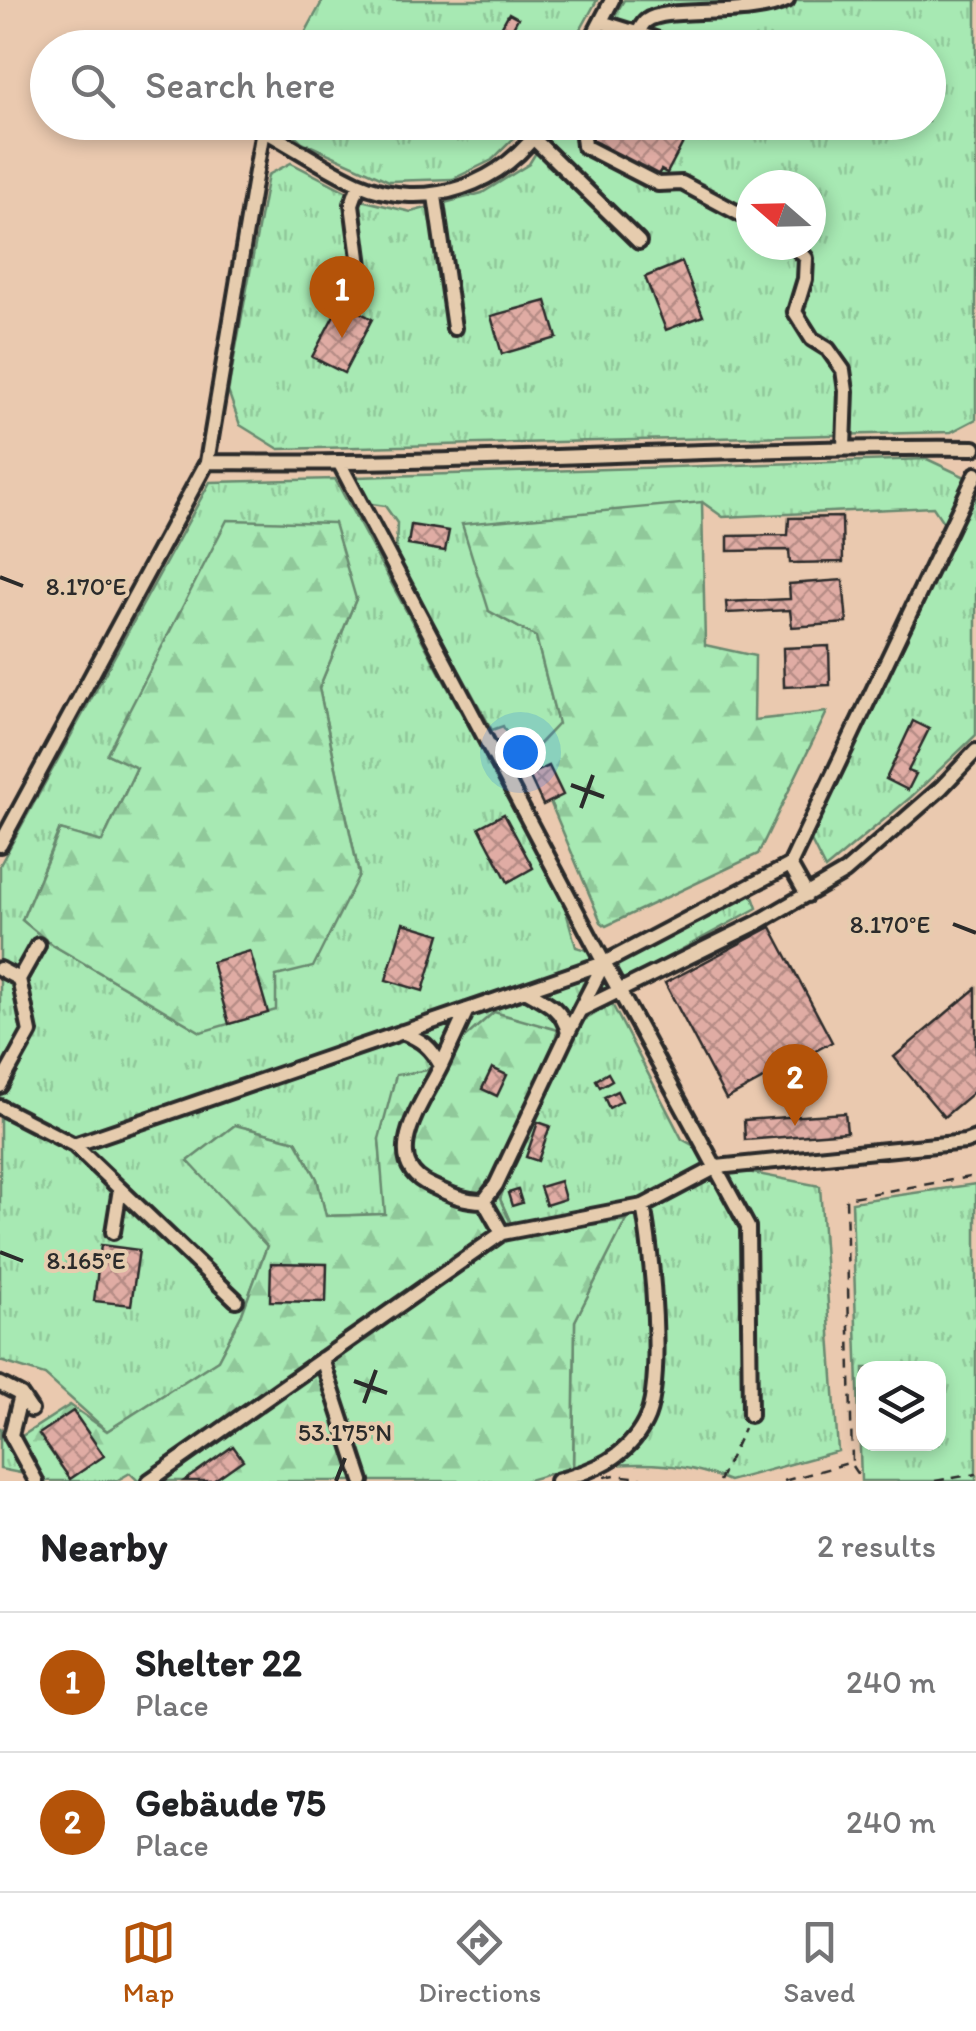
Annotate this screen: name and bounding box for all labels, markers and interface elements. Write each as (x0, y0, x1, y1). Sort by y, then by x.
search box (30, 30, 946, 140)
icon: search (65, 58, 120, 113)
text: Search here (145, 62, 336, 108)
north arrow (736, 170, 826, 260)
pin: 1 (310, 255, 374, 338)
text: 8.170°E (46, 571, 126, 601)
your location (495, 727, 546, 778)
text: 8.170°E (850, 909, 930, 939)
pin: 2 (762, 1044, 828, 1126)
text: 8.165°E (47, 1245, 125, 1275)
map controls (856, 1361, 946, 1451)
button: layers (856, 1361, 946, 1451)
text: 53.175°N (298, 1417, 392, 1447)
text: Nearby (40, 1521, 167, 1572)
text: 2 results (817, 1527, 936, 1565)
text: Shelter 22 (135, 1640, 302, 1686)
text: 1 (65, 1663, 80, 1701)
text: 240 m (846, 1663, 936, 1701)
text: Place (135, 1686, 209, 1724)
text: Gebäude 75 (135, 1780, 326, 1826)
text: 2 (64, 1803, 81, 1841)
text: 240 m (846, 1803, 936, 1841)
text: Place (135, 1826, 209, 1864)
tab: Map (121, 1915, 176, 2009)
tab: Directions (418, 1915, 541, 2009)
tab: Saved (783, 1915, 855, 2009)

